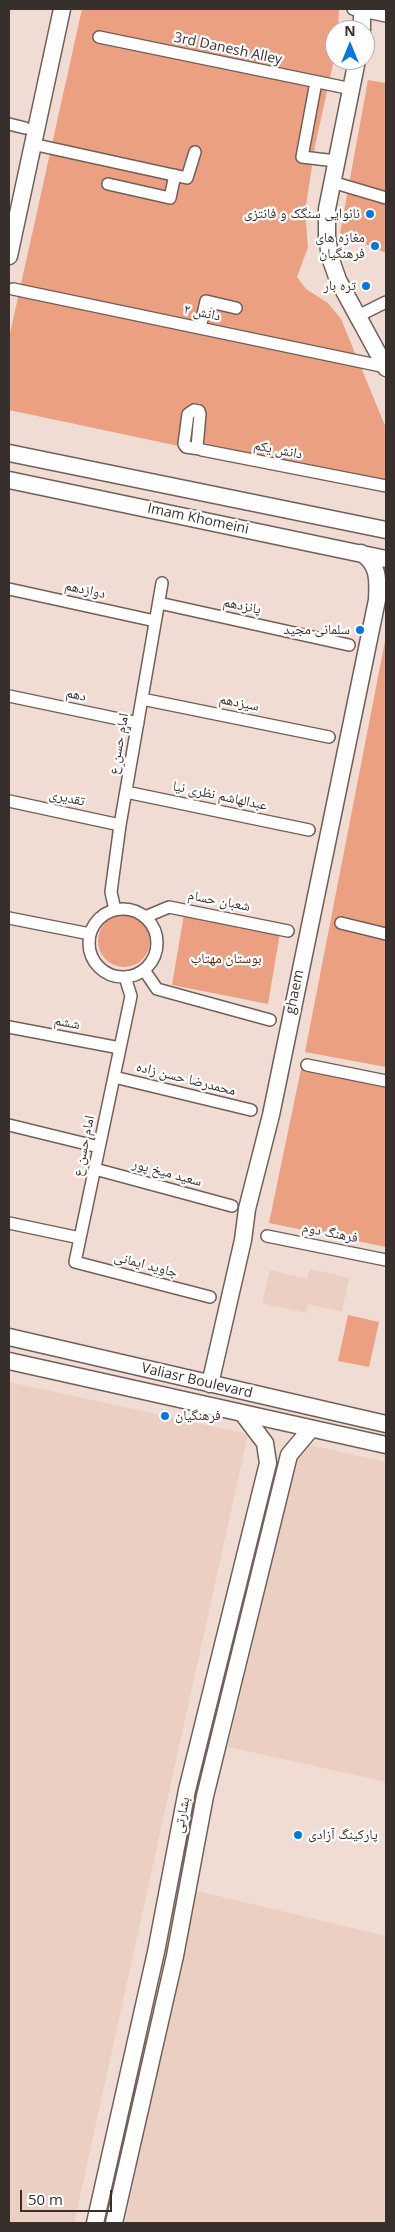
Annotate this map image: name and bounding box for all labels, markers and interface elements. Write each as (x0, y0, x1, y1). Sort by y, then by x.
north arrow (325, 20, 375, 70)
text: N (344, 21, 356, 40)
street label: 3rd Danesh Alley (172, 29, 284, 69)
place label: نانوایی سنگک و فانتزی (244, 206, 360, 222)
marker: نانوایی سنگک و فانتزی (364, 208, 376, 220)
place label: مغازه های فرهنگیان (315, 230, 365, 262)
marker: مغازه های فرهنگیان (369, 240, 381, 252)
place label: تره بار (323, 278, 356, 294)
marker: تره بار (360, 280, 372, 292)
street label: دانش ۲ (182, 301, 222, 325)
street label: دانش یکم (252, 437, 304, 463)
street label: Imam Khomeini (146, 500, 250, 538)
street label: دوازدهم (63, 577, 107, 603)
street label: پانزدهم (222, 594, 262, 618)
place label: سلمانی مجید (284, 622, 350, 638)
marker: سلمانی مجید (354, 624, 366, 636)
street label: دهم (64, 685, 88, 705)
street label: سیزدهم (218, 691, 260, 715)
street label: امام حسن ع (105, 712, 133, 776)
street label: عبدالهاشم نظری نیا (171, 778, 269, 814)
street label: تقدیری (48, 786, 86, 810)
street label: شعبان حسام (186, 887, 252, 915)
park label: بوستان مهتاب (190, 951, 262, 967)
street label: ghaem (282, 968, 308, 1016)
street label: ششم (53, 1012, 81, 1034)
street label: محمدرضا حسن زاده (134, 1059, 238, 1099)
street label: امام حسن ع (69, 1114, 99, 1178)
street label: سعید میخ پور (130, 1156, 204, 1190)
street label: فرهنگ دوم (301, 1219, 359, 1247)
street label: جاوید ایمانی (112, 1248, 180, 1282)
street label: Valiasr Boulevard (140, 1360, 254, 1402)
place label: فرهنگیان (175, 1408, 221, 1424)
marker: فرهنگیان (159, 1410, 171, 1422)
street label: بشارتی (170, 1795, 194, 1835)
place label: پارکینگ آزادی (308, 1827, 378, 1843)
marker: پارکینگ آزادی (292, 1829, 304, 1841)
scale bar (22, 2180, 115, 2212)
text: 50 m (28, 2189, 63, 2209)

